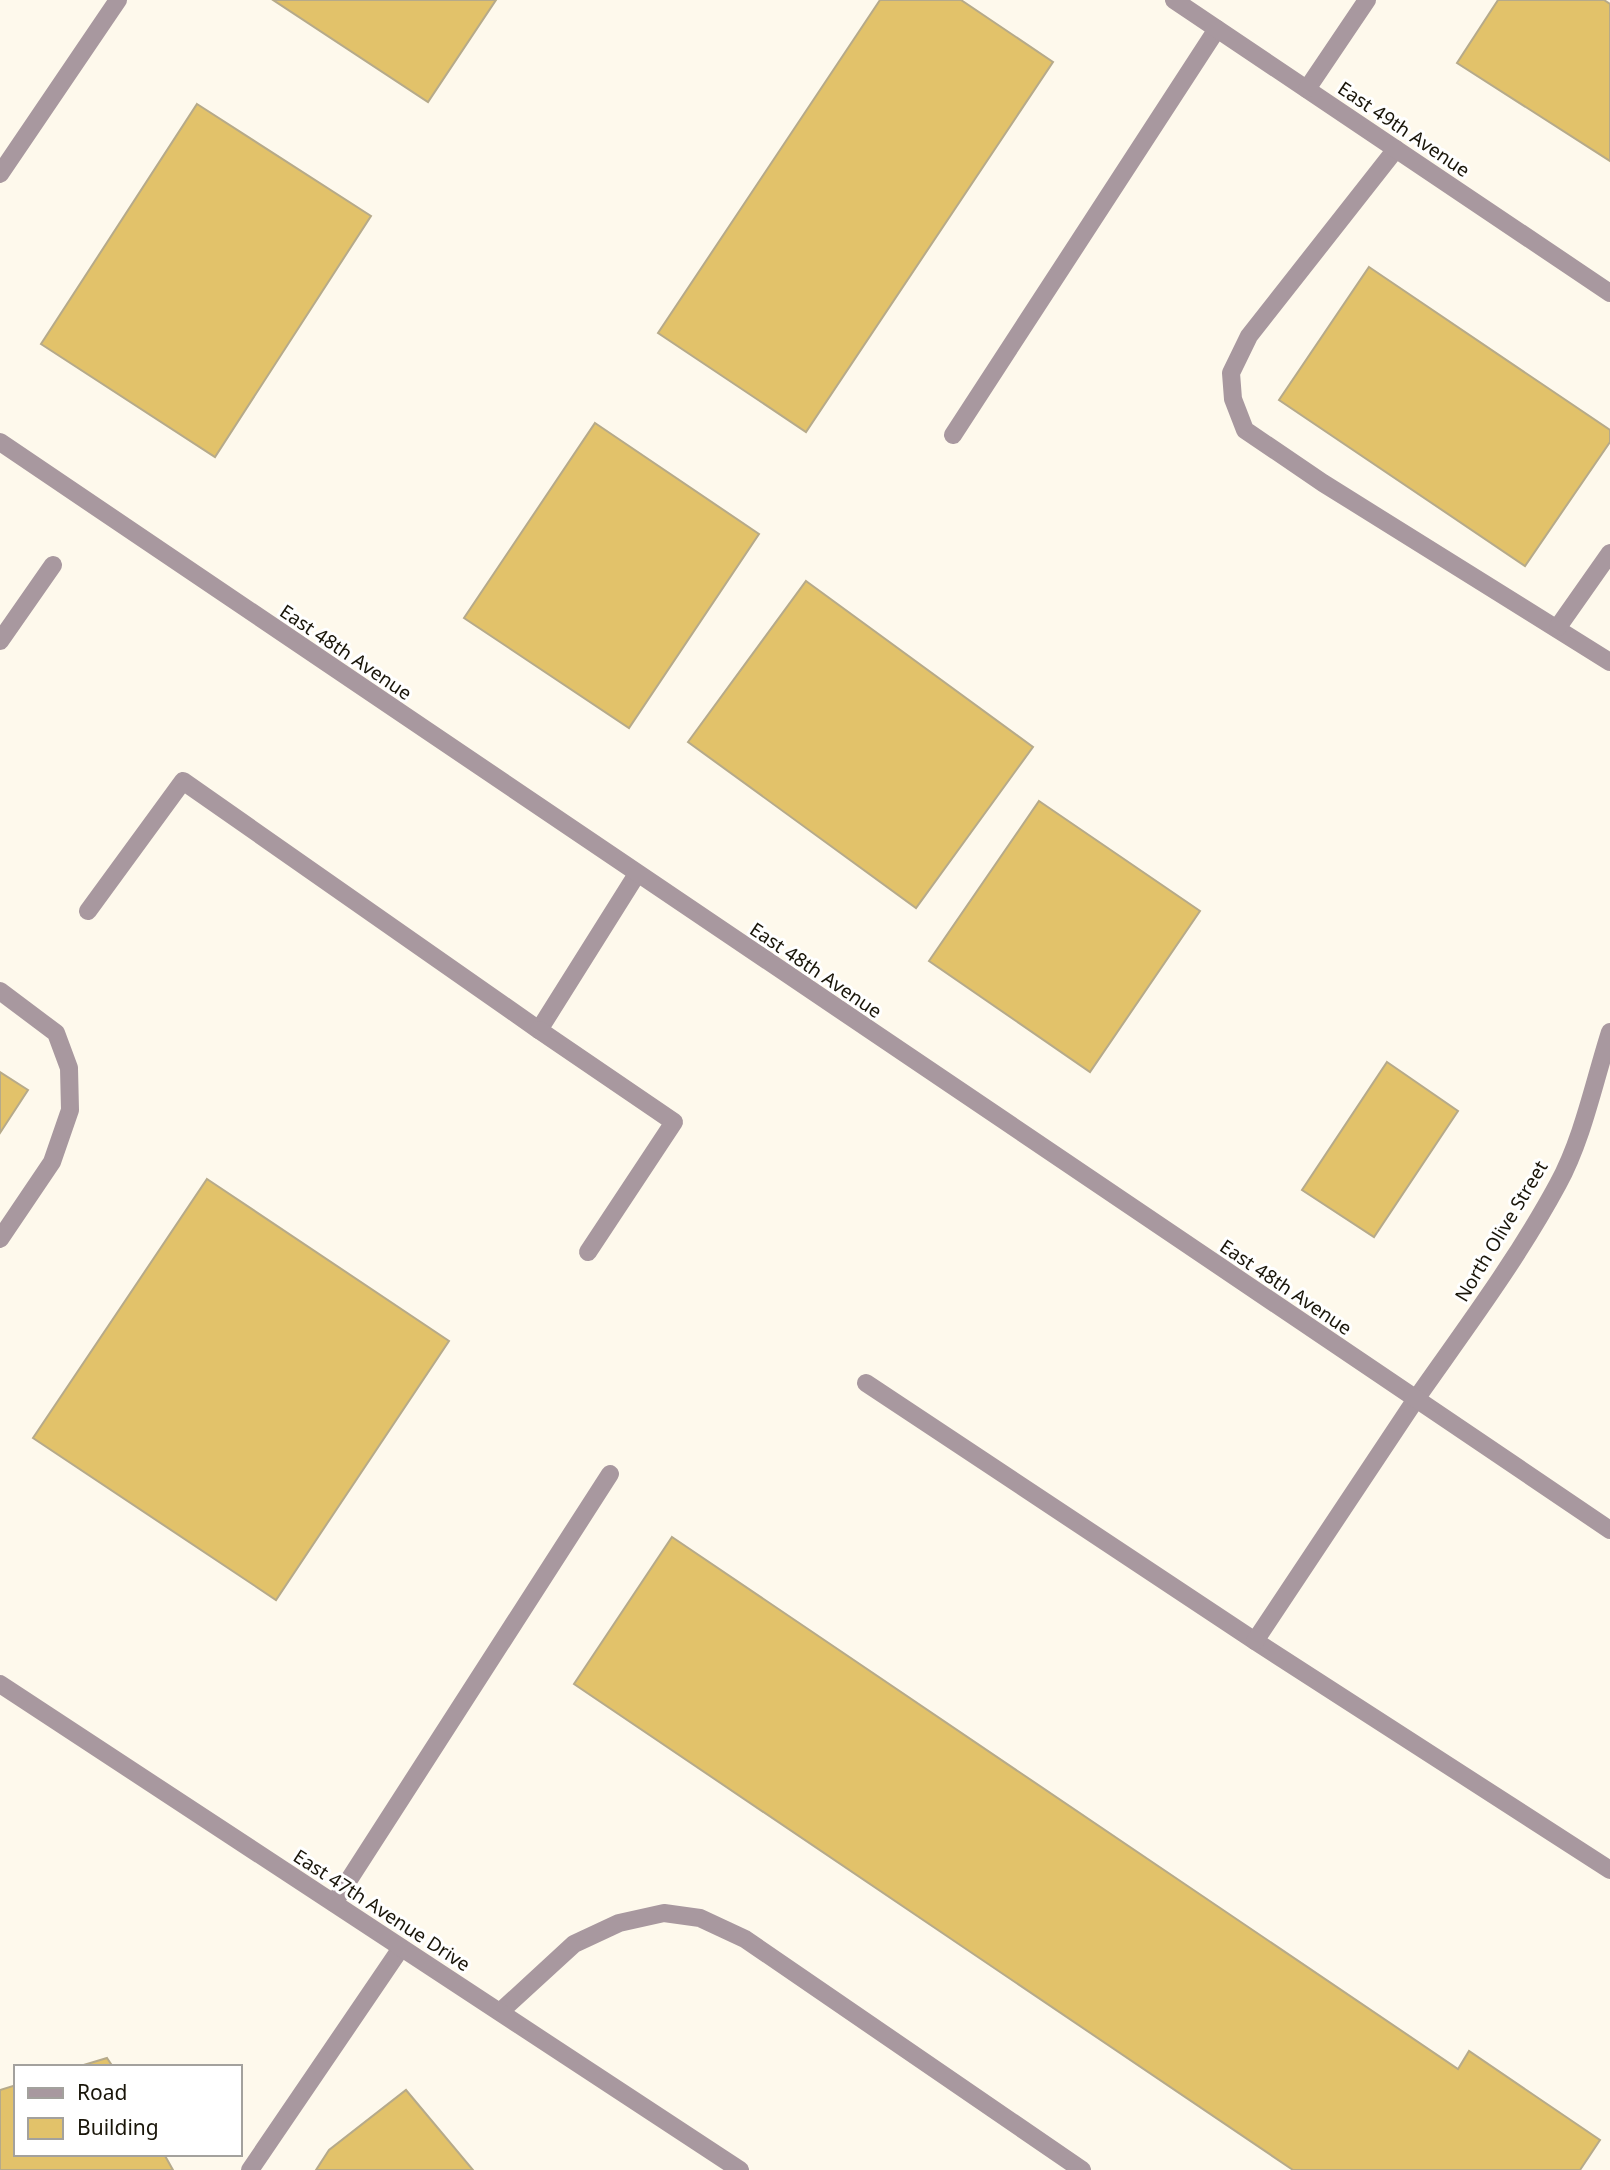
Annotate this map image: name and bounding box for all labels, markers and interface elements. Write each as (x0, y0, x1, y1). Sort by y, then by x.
street label: East 49th Avenue (1333, 75, 1475, 183)
street label: East 48th Avenue (275, 598, 417, 706)
street label: East 48th Avenue (745, 916, 887, 1024)
street label: North Olive Street (1449, 1155, 1554, 1306)
street label: East 48th Avenue (1215, 1233, 1357, 1341)
street label: East 47th Avenue Drive (289, 1843, 475, 1977)
legend (14, 2065, 242, 2156)
text: Road (77, 2078, 127, 2106)
text: Building (77, 2113, 159, 2141)

